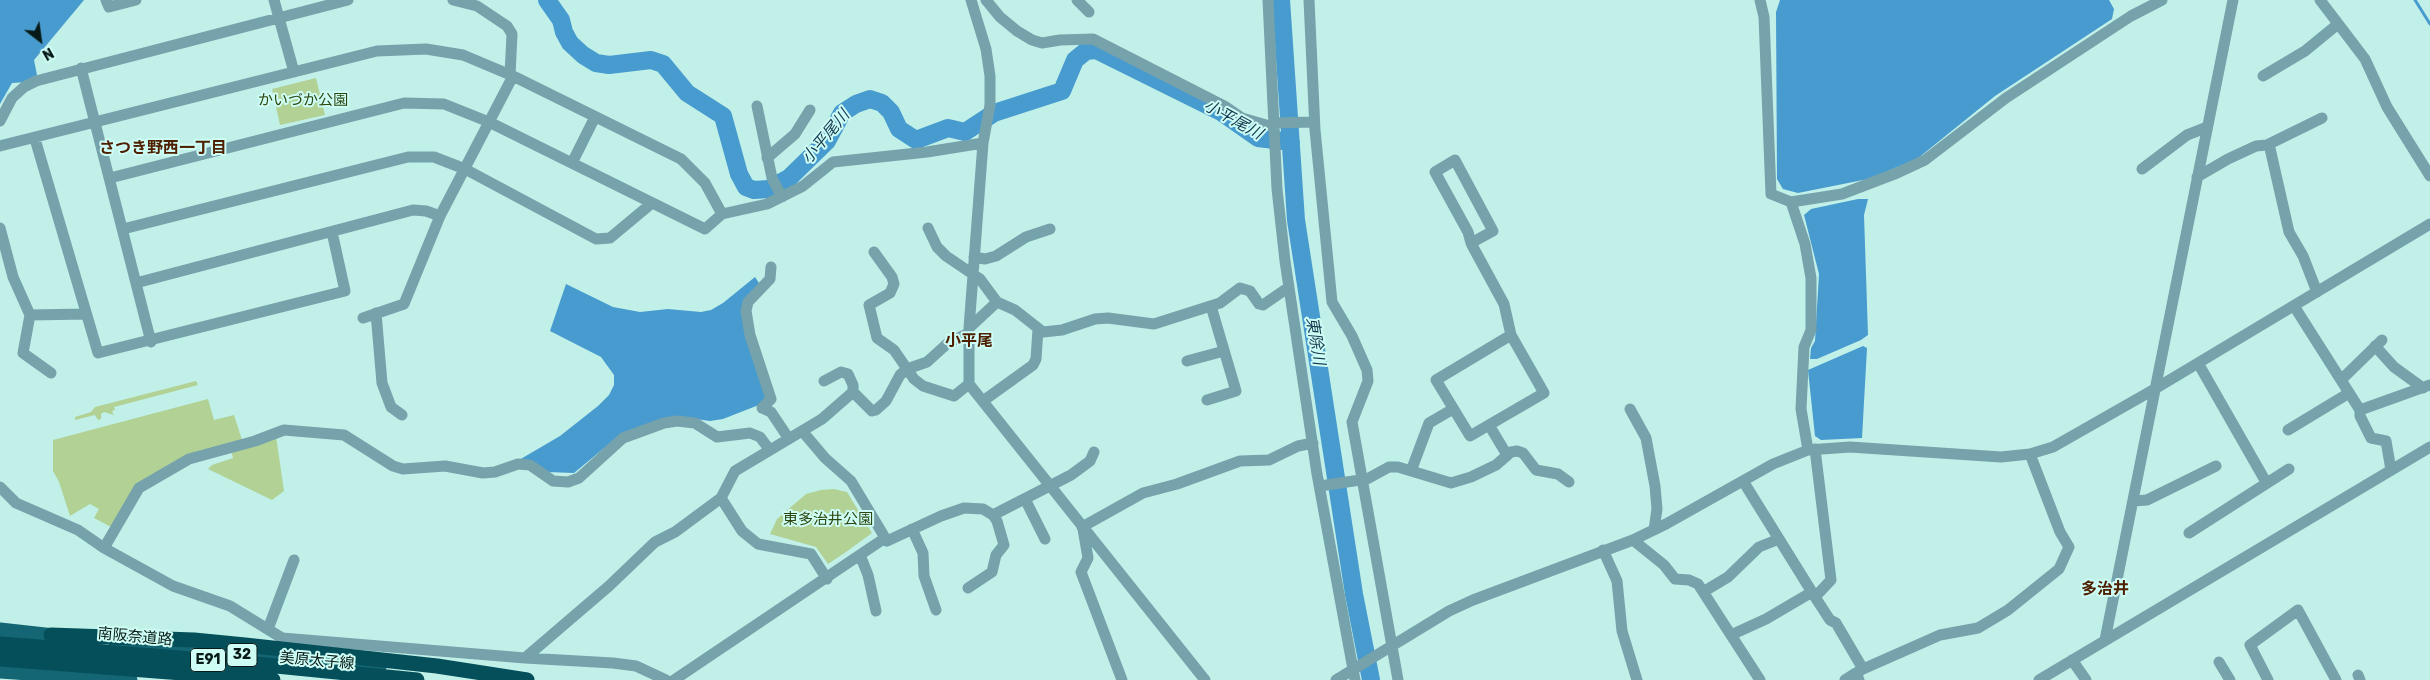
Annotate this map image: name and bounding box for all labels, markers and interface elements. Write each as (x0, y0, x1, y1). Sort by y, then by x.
north arrow (15, 15, 65, 65)
text: N (39, 44, 56, 63)
park label: かいづか公園 (258, 92, 348, 110)
water label: 小平尾川 (1200, 96, 1266, 144)
water label: 小平尾川 (798, 106, 854, 168)
district label: さつき野西一丁目 (99, 138, 227, 158)
water label: 東除川 (1302, 316, 1328, 366)
district label: 小平尾 (945, 331, 993, 351)
park label: 東多治井公園 (783, 511, 873, 529)
district label: 多治井 (2081, 579, 2129, 599)
street label: 南阪奈道路 (97, 625, 173, 649)
road number: 32 (227, 644, 257, 666)
road number: E91 (190, 648, 226, 672)
street label: 美原太子線 (279, 649, 355, 673)

